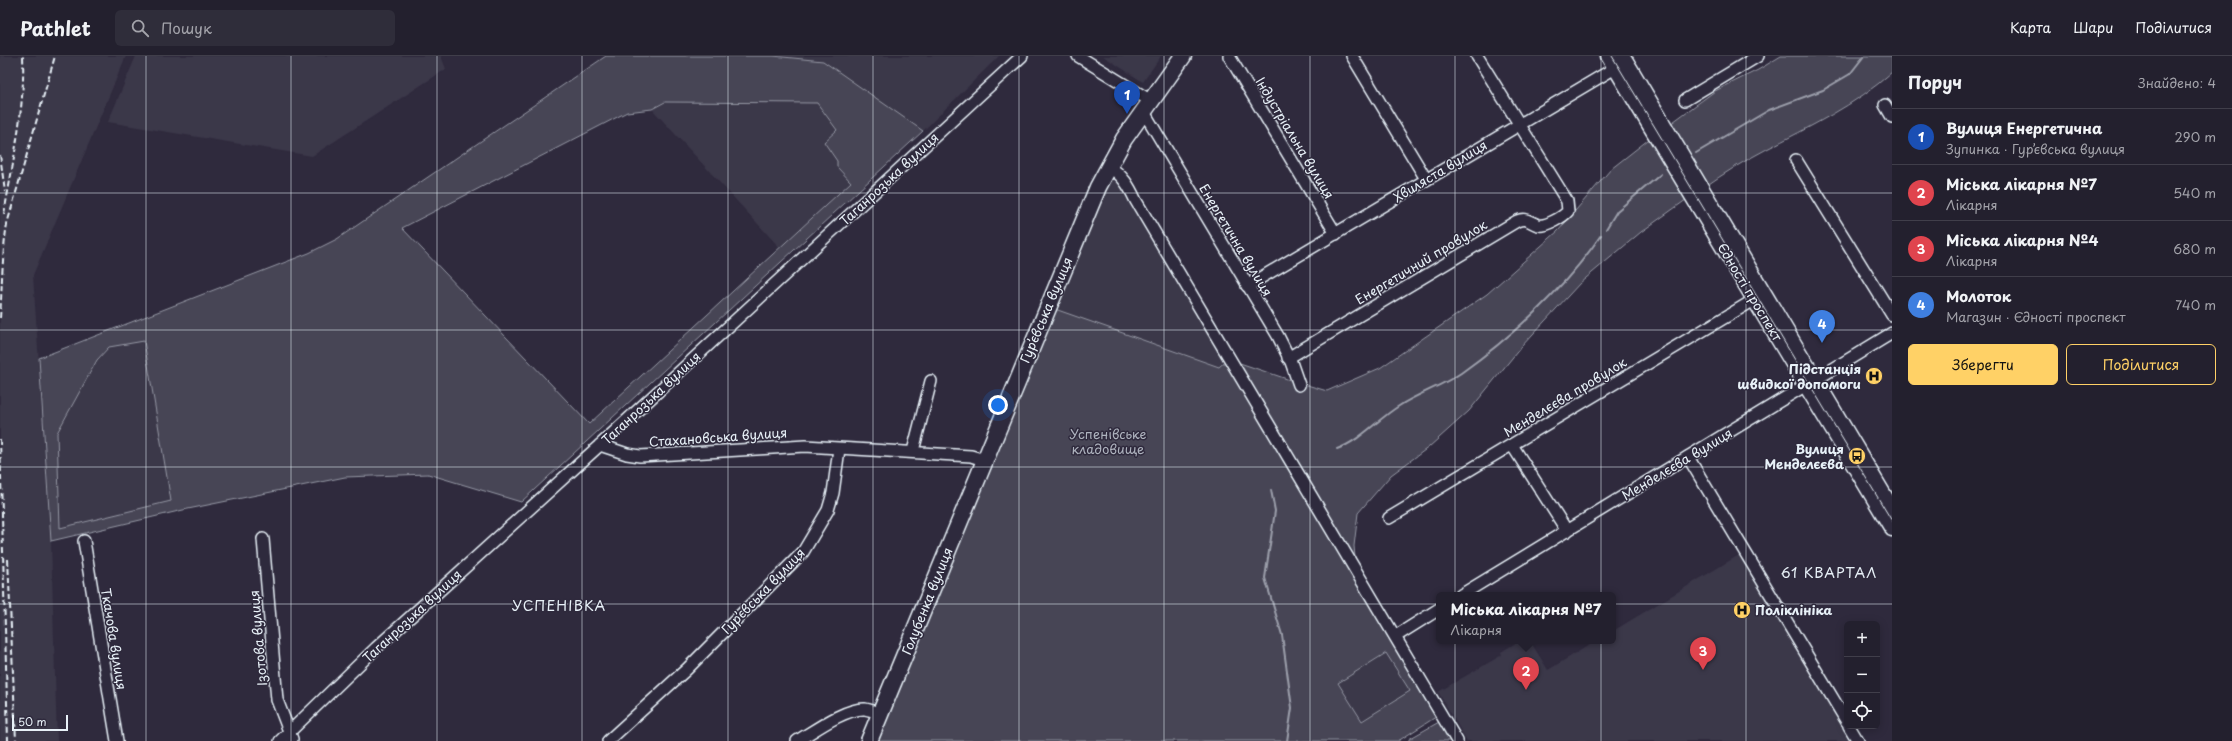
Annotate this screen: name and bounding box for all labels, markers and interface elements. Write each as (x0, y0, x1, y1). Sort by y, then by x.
search box (115, 10, 395, 46)
text: Pathlet (20, 14, 91, 42)
text: Пошук (161, 16, 212, 39)
icon: search (129, 17, 151, 39)
text: Карта (2010, 17, 2051, 38)
text: Шари (2073, 17, 2113, 38)
text: Поділитися (2135, 17, 2212, 38)
text: Поруч (1908, 69, 1962, 95)
street label: Індустріальна вулиця (1252, 73, 1339, 202)
text: Знайдено: 4 (2138, 73, 2216, 92)
pin: 1 (1114, 81, 1140, 114)
text: Вулиця Енергетична (1946, 116, 2102, 139)
text: 1 (1918, 127, 1924, 146)
text: 290 m (2175, 127, 2216, 146)
street label: Таганрозька вулиця (835, 128, 942, 230)
street label: Хвиляста вулиця (1389, 135, 1490, 206)
text: Зупинка · Гур’євська вулиця (1946, 139, 2125, 158)
text: Міська лікарня №7 (1946, 172, 2097, 195)
street label: Енергетична вулиця (1195, 180, 1278, 299)
text: 2 (1916, 183, 1926, 202)
text: 540 m (2173, 183, 2216, 202)
text: Лікарня (1946, 195, 1998, 214)
street label: Енергетичний провулок (1351, 215, 1490, 308)
text: Міська лікарня №4 (1946, 228, 2099, 251)
street label: Єдності проспект (1713, 239, 1788, 345)
text: 3 (1917, 239, 1925, 258)
text: 680 m (2173, 239, 2216, 258)
text: Лікарня (1946, 251, 1998, 270)
street label: Гур’євська вулиця (1015, 254, 1076, 366)
text: Молоток (1946, 284, 2011, 307)
text: 4 (1917, 295, 1925, 314)
text: 740 m (2175, 295, 2216, 314)
text: Магазин · Єдності проспект (1946, 307, 2126, 326)
pin: 4 (1809, 310, 1835, 343)
button: Зберегти (1908, 344, 2058, 385)
button: Поділитися (2066, 344, 2216, 385)
street label: Таганрозька вулиця (597, 347, 704, 449)
street label: Менделєєва провулок (1500, 352, 1630, 441)
place label: Підстанція швидкої допомоги (1737, 359, 1861, 393)
hospital icon: Підстанція швидкої допомоги (1864, 366, 1884, 386)
your location (988, 395, 1008, 415)
street label: Стахановська вулиця (648, 422, 788, 451)
street label: Менделєєва вулиця (1618, 423, 1736, 504)
park label: Успенівське кладовище (1070, 424, 1146, 458)
place label: Вулиця Менделєєва (1765, 439, 1844, 473)
bus stop icon: Вулиця Менделєєва (1847, 446, 1867, 466)
street label: Гур’євська вулиця (716, 543, 809, 638)
street label: Голубенка вулиця (896, 544, 957, 657)
district label: 61 КВАРТАЛ (1781, 562, 1877, 583)
street label: Таганрозька вулиця (358, 565, 465, 667)
street label: Ткачова вулиця (97, 587, 132, 691)
street label: Ізотова вулиця (244, 589, 271, 687)
popup (1436, 592, 1616, 644)
district label: УСПЕНІВКА (512, 595, 606, 616)
text: Міська лікарня №7 (1451, 597, 1602, 620)
hospital icon: Поліклініка (1732, 600, 1752, 620)
place label: Поліклініка (1755, 600, 1833, 619)
text: Лікарня (1451, 620, 1502, 639)
map controls (1844, 621, 1880, 729)
button: + (1844, 621, 1880, 657)
pin: 3 (1690, 637, 1716, 670)
pin: 2 (1513, 657, 1539, 690)
button: − (1844, 657, 1880, 693)
button: locate (1844, 693, 1880, 729)
scale bar (12, 713, 68, 732)
text: 50 m (18, 713, 47, 730)

